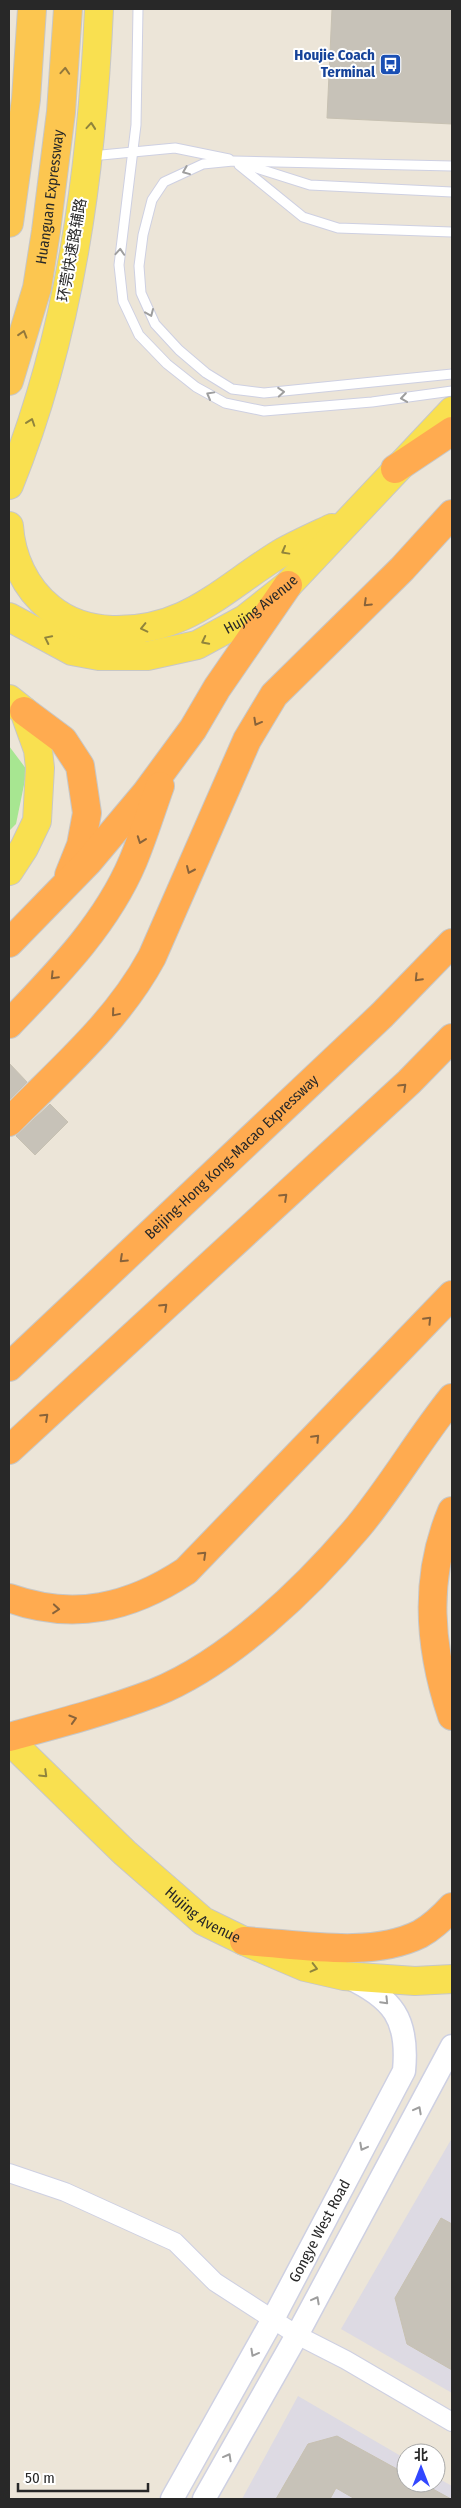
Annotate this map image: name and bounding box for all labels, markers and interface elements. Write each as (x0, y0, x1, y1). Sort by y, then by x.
place label: Houjie Coach Terminal (294, 46, 376, 81)
bus stop icon: Houjie Coach Terminal (379, 52, 403, 76)
one-way arrow (59, 66, 70, 74)
one-way arrow (85, 122, 96, 130)
street label: Huanguan Expressway (32, 128, 68, 266)
one-way arrow (182, 165, 191, 175)
street label: 环莞快速路辅路 (54, 197, 90, 303)
one-way arrow (114, 248, 125, 256)
one-way arrow (144, 308, 154, 317)
one-way arrow (17, 331, 27, 339)
one-way arrow (277, 387, 285, 398)
one-way arrow (206, 391, 215, 401)
one-way arrow (400, 392, 408, 402)
one-way arrow (25, 418, 35, 427)
one-way arrow (281, 545, 290, 555)
street label: Hujing Avenue (221, 571, 302, 638)
one-way arrow (363, 597, 372, 606)
one-way arrow (139, 622, 148, 633)
one-way arrow (201, 635, 210, 645)
one-way arrow (44, 636, 53, 646)
one-way arrow (253, 716, 263, 725)
one-way arrow (137, 835, 147, 844)
one-way arrow (185, 865, 195, 873)
one-way arrow (51, 971, 60, 980)
one-way arrow (415, 972, 424, 981)
one-way arrow (112, 1007, 121, 1016)
street label: Beijing-Hong Kong-Macao Expressway (141, 1071, 322, 1243)
one-way arrow (398, 1084, 407, 1093)
one-way arrow (278, 1194, 287, 1203)
one-way arrow (120, 1253, 129, 1262)
one-way arrow (159, 1304, 168, 1313)
one-way arrow (422, 1317, 431, 1326)
one-way arrow (39, 1414, 48, 1423)
one-way arrow (310, 1434, 319, 1443)
one-way arrow (198, 1552, 207, 1561)
one-way arrow (52, 1603, 60, 1614)
one-way arrow (68, 1715, 76, 1725)
one-way arrow (38, 1768, 47, 1777)
street label: Hujing Avenue (161, 1883, 243, 1947)
one-way arrow (309, 1963, 317, 1973)
one-way arrow (379, 1995, 388, 2004)
one-way arrow (412, 2107, 422, 2116)
one-way arrow (360, 2142, 370, 2151)
street label: Gongye West Road (285, 2177, 354, 2285)
one-way arrow (310, 2296, 320, 2305)
one-way arrow (250, 2347, 260, 2356)
north arrow (396, 2443, 446, 2493)
text: 北 (414, 2447, 428, 2464)
one-way arrow (222, 2453, 232, 2462)
scale bar (18, 2460, 148, 2492)
text: 50 m (25, 2469, 55, 2487)

